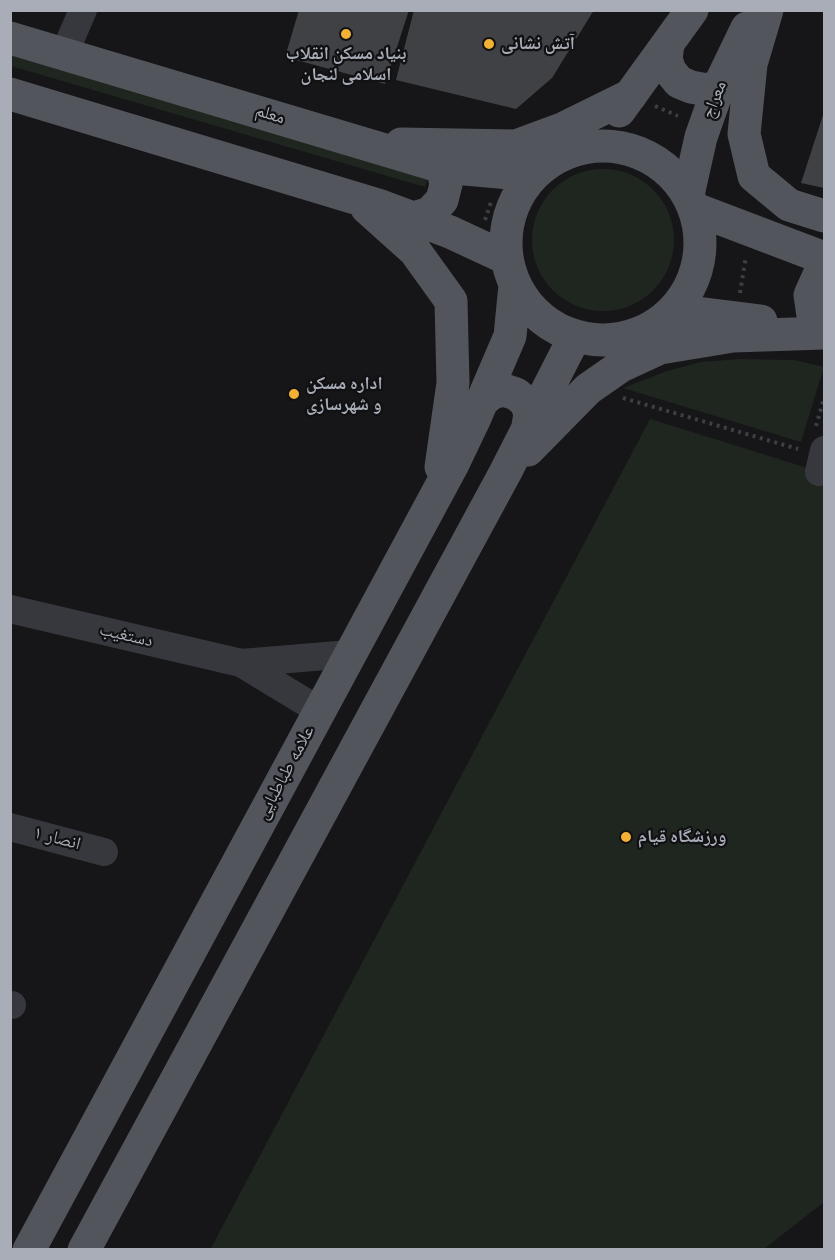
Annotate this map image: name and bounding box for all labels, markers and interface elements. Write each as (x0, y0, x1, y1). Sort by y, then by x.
marker: بنیاد مسکن انقلاب اسلامی لنجان (339, 27, 353, 41)
place label: آتش نشانی (501, 33, 575, 55)
marker: آتش نشانی (482, 37, 496, 51)
place label: بنیاد مسکن انقلاب اسلامی لنجان (286, 43, 406, 86)
street label: معراج (698, 78, 732, 122)
street label: معلم (253, 100, 287, 130)
place label: اداره مسکن و شهرسازی (306, 373, 383, 416)
marker: اداره مسکن و شهرسازی (287, 387, 301, 401)
street label: دستغیب (97, 619, 155, 653)
street label: علامه طباطبایی (252, 722, 320, 824)
street label: انصار ۱ (31, 822, 83, 856)
place label: ورزشگاه قیام (638, 826, 727, 848)
marker: ورزشگاه قیام (619, 830, 633, 844)

